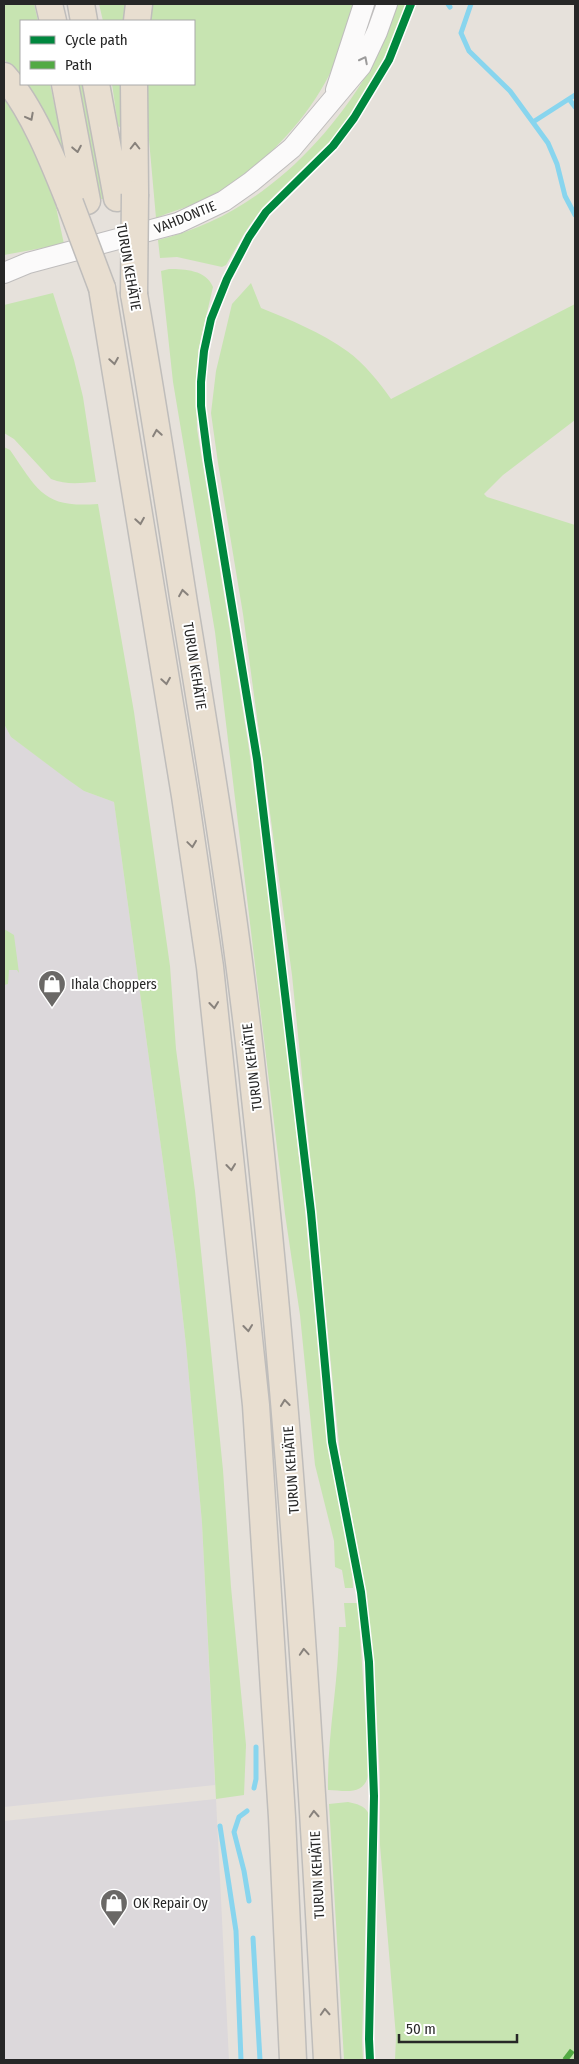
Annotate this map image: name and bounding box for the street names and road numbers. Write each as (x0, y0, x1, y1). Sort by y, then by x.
street label: VAHDONTIE (152, 197, 219, 238)
street label: TURUN KEHÄTIE (112, 222, 145, 312)
street label: TURUN KEHÄTIE (179, 621, 210, 711)
street label: TURUN KEHÄTIE (239, 1022, 266, 1112)
street label: TURUN KEHÄTIE (280, 1425, 303, 1515)
street label: TURUN KEHÄTIE (307, 1830, 328, 1919)

